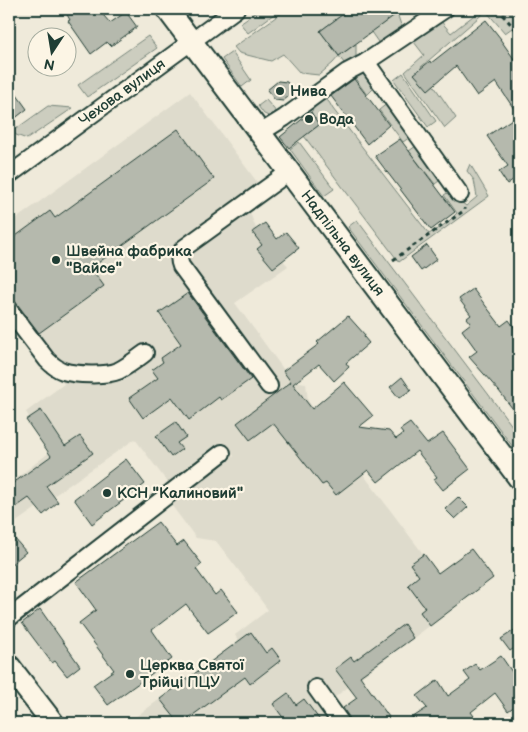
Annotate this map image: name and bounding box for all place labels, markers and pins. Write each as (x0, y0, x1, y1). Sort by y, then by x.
place label: Нива (290, 82, 327, 101)
marker: Нива (274, 85, 286, 97)
place label: Вода (319, 110, 354, 129)
marker: Вода (303, 113, 315, 125)
place label: Швейна фабрика "Вайсе" (66, 242, 192, 278)
marker: Швейна фабрика "Вайсе" (50, 254, 62, 266)
place label: КСН "Калиновий" (117, 484, 243, 503)
marker: КСН "Калиновий" (101, 487, 113, 499)
place label: Церква Святої Трійці ПЦУ (140, 656, 245, 692)
marker: Церква Святої Трійці ПЦУ (124, 668, 136, 680)

